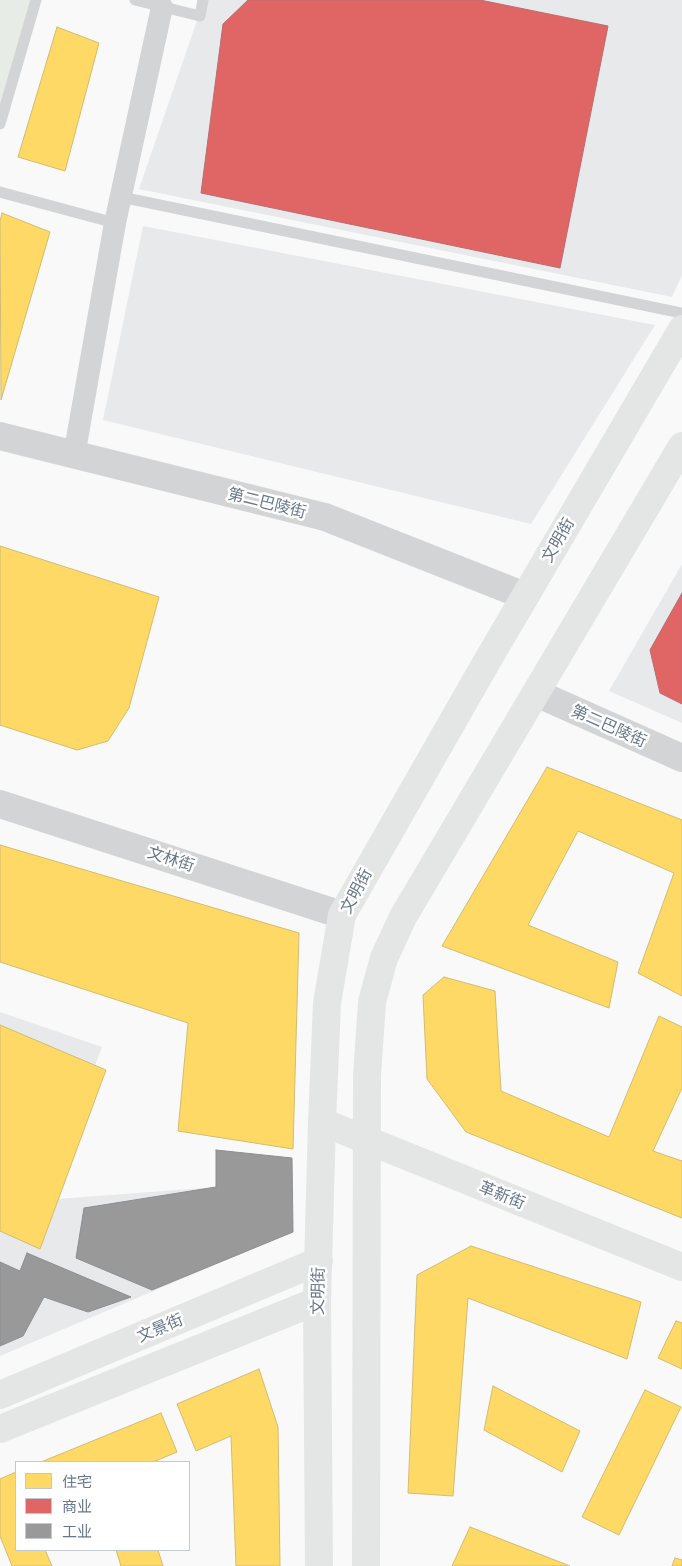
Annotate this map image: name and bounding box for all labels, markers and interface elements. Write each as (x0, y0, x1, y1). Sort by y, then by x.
street label: 第二巴陵街 (226, 484, 308, 522)
street label: 文明街 (538, 514, 578, 566)
street label: 第二巴陵街 (569, 701, 649, 751)
street label: 文林街 (145, 842, 197, 876)
street label: 文明街 (336, 865, 376, 917)
street label: 革新街 (476, 1177, 528, 1213)
street label: 文明街 (308, 1267, 328, 1315)
street label: 文景街 (134, 1310, 186, 1346)
legend (15, 1461, 190, 1551)
text: 住宅 (62, 1472, 92, 1490)
text: 商业 (62, 1497, 92, 1515)
text: 工业 (62, 1522, 92, 1540)

